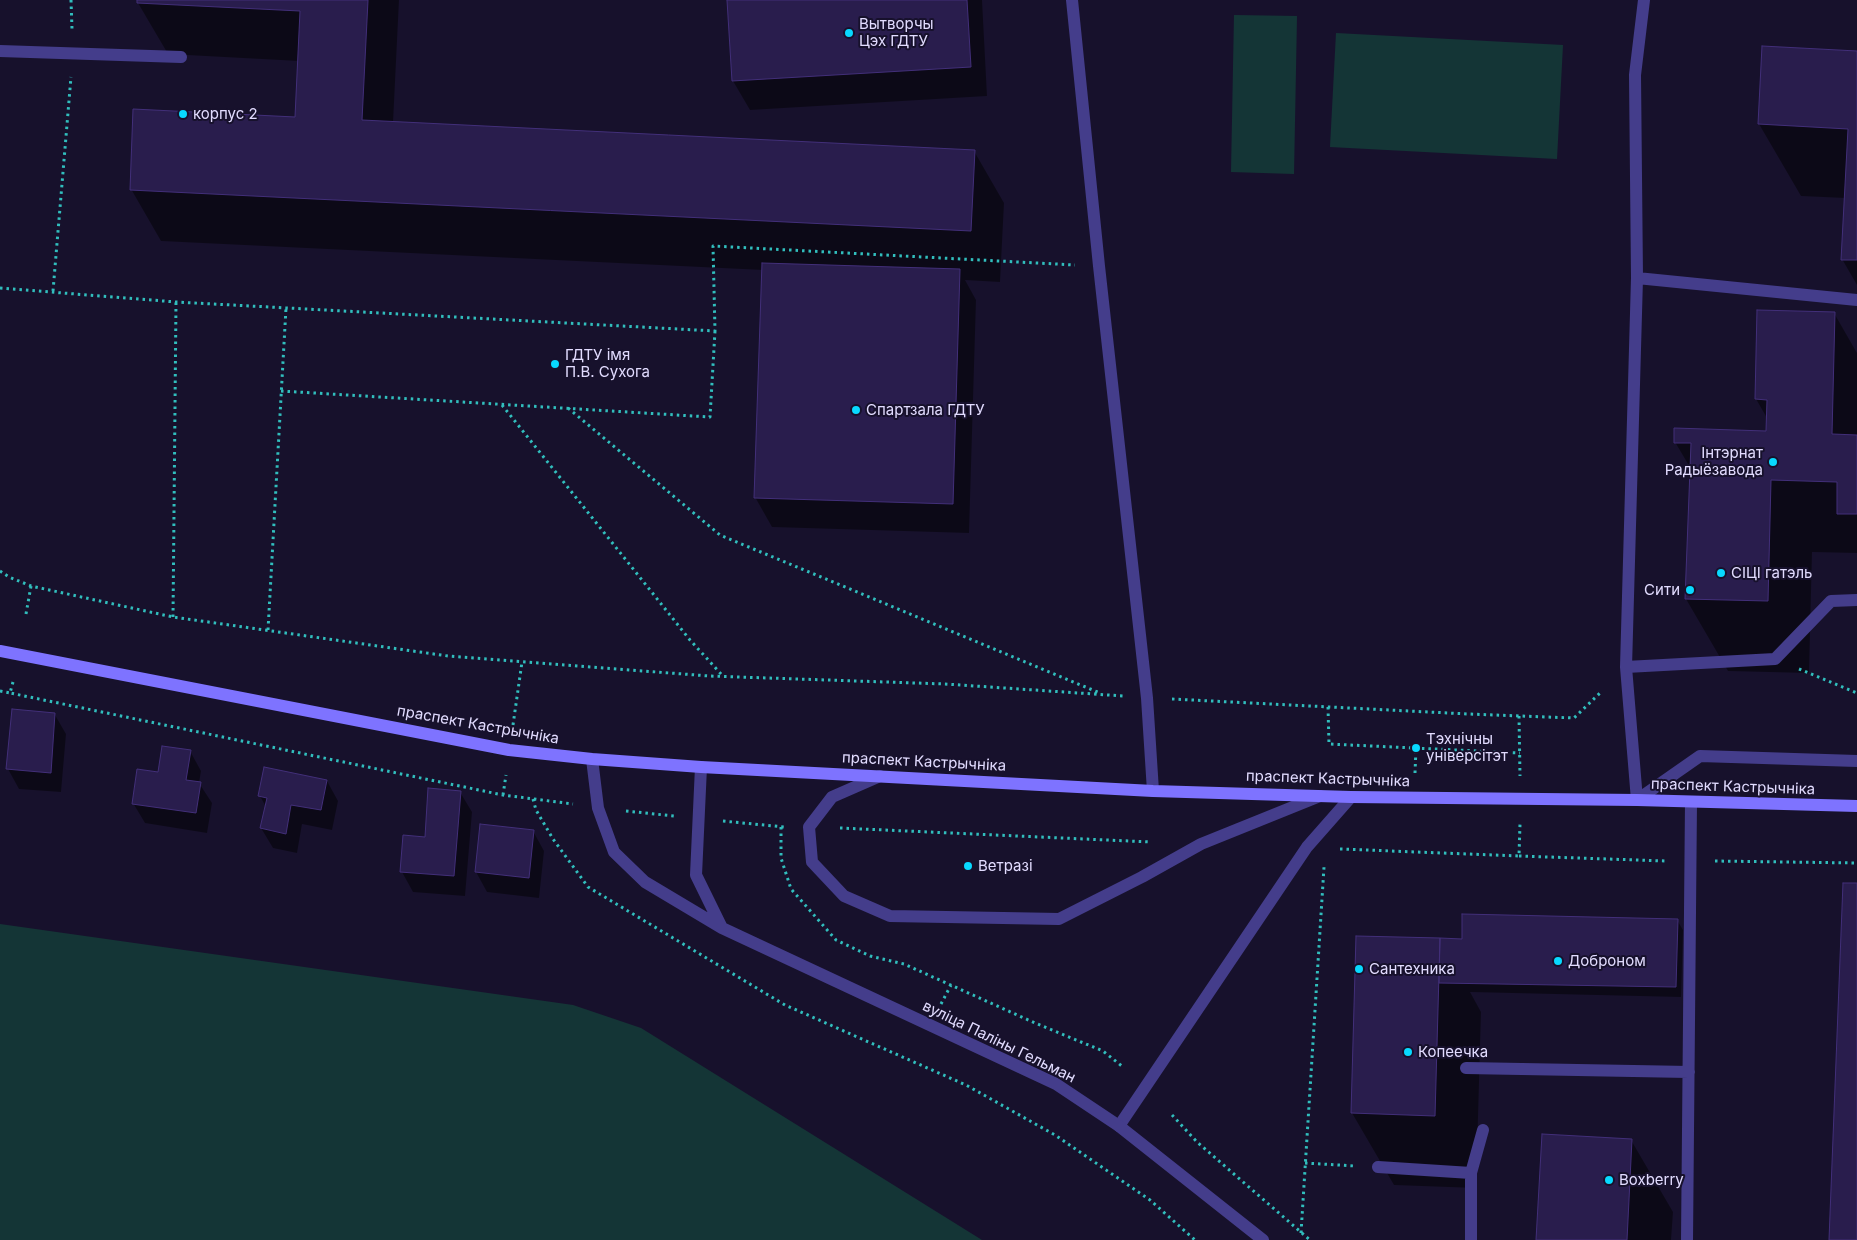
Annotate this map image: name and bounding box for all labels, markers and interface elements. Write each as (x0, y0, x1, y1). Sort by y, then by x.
place label: Вытворчы Цэх ГДТУ (859, 15, 934, 50)
marker: Вытворчы Цэх ГДТУ (843, 27, 855, 39)
place label: корпус 2 (193, 105, 258, 123)
marker: корпус 2 (177, 108, 189, 120)
place label: ГДТУ імя П.В. Сухога (565, 346, 650, 381)
marker: ГДТУ імя П.В. Сухога (549, 358, 561, 370)
place label: Спартзала ГДТУ (866, 401, 985, 419)
marker: Спартзала ГДТУ (850, 404, 862, 416)
place label: Інтэрнат Радыёзавода (1665, 444, 1763, 479)
marker: Інтэрнат Радыёзавода (1767, 456, 1779, 468)
place label: СІЦІ гатэль (1731, 564, 1812, 582)
marker: СІЦІ гатэль (1715, 567, 1727, 579)
place label: Сити (1644, 581, 1680, 599)
marker: Сити (1684, 584, 1696, 596)
street label: праспект Кастрычніка (396, 702, 560, 748)
place label: Тэхнічны універсітэт (1426, 730, 1508, 765)
marker: Тэхнічны універсітэт (1410, 742, 1422, 754)
street label: праспект Кастрычніка (842, 749, 1006, 775)
street label: праспект Кастрычніка (1246, 767, 1410, 791)
street label: праспект Кастрычніка (1651, 775, 1815, 799)
place label: Ветразі (978, 857, 1033, 875)
marker: Ветразі (962, 860, 974, 872)
place label: Доброном (1568, 952, 1646, 970)
marker: Доброном (1552, 955, 1564, 967)
place label: Сантехника (1369, 960, 1455, 978)
marker: Сантехника (1353, 963, 1365, 975)
street label: вуліца Паліны Гельман (919, 997, 1079, 1087)
place label: Копеечка (1418, 1043, 1488, 1061)
marker: Копеечка (1402, 1046, 1414, 1058)
place label: Boxberry (1619, 1171, 1684, 1189)
marker: Boxberry (1603, 1174, 1615, 1186)

